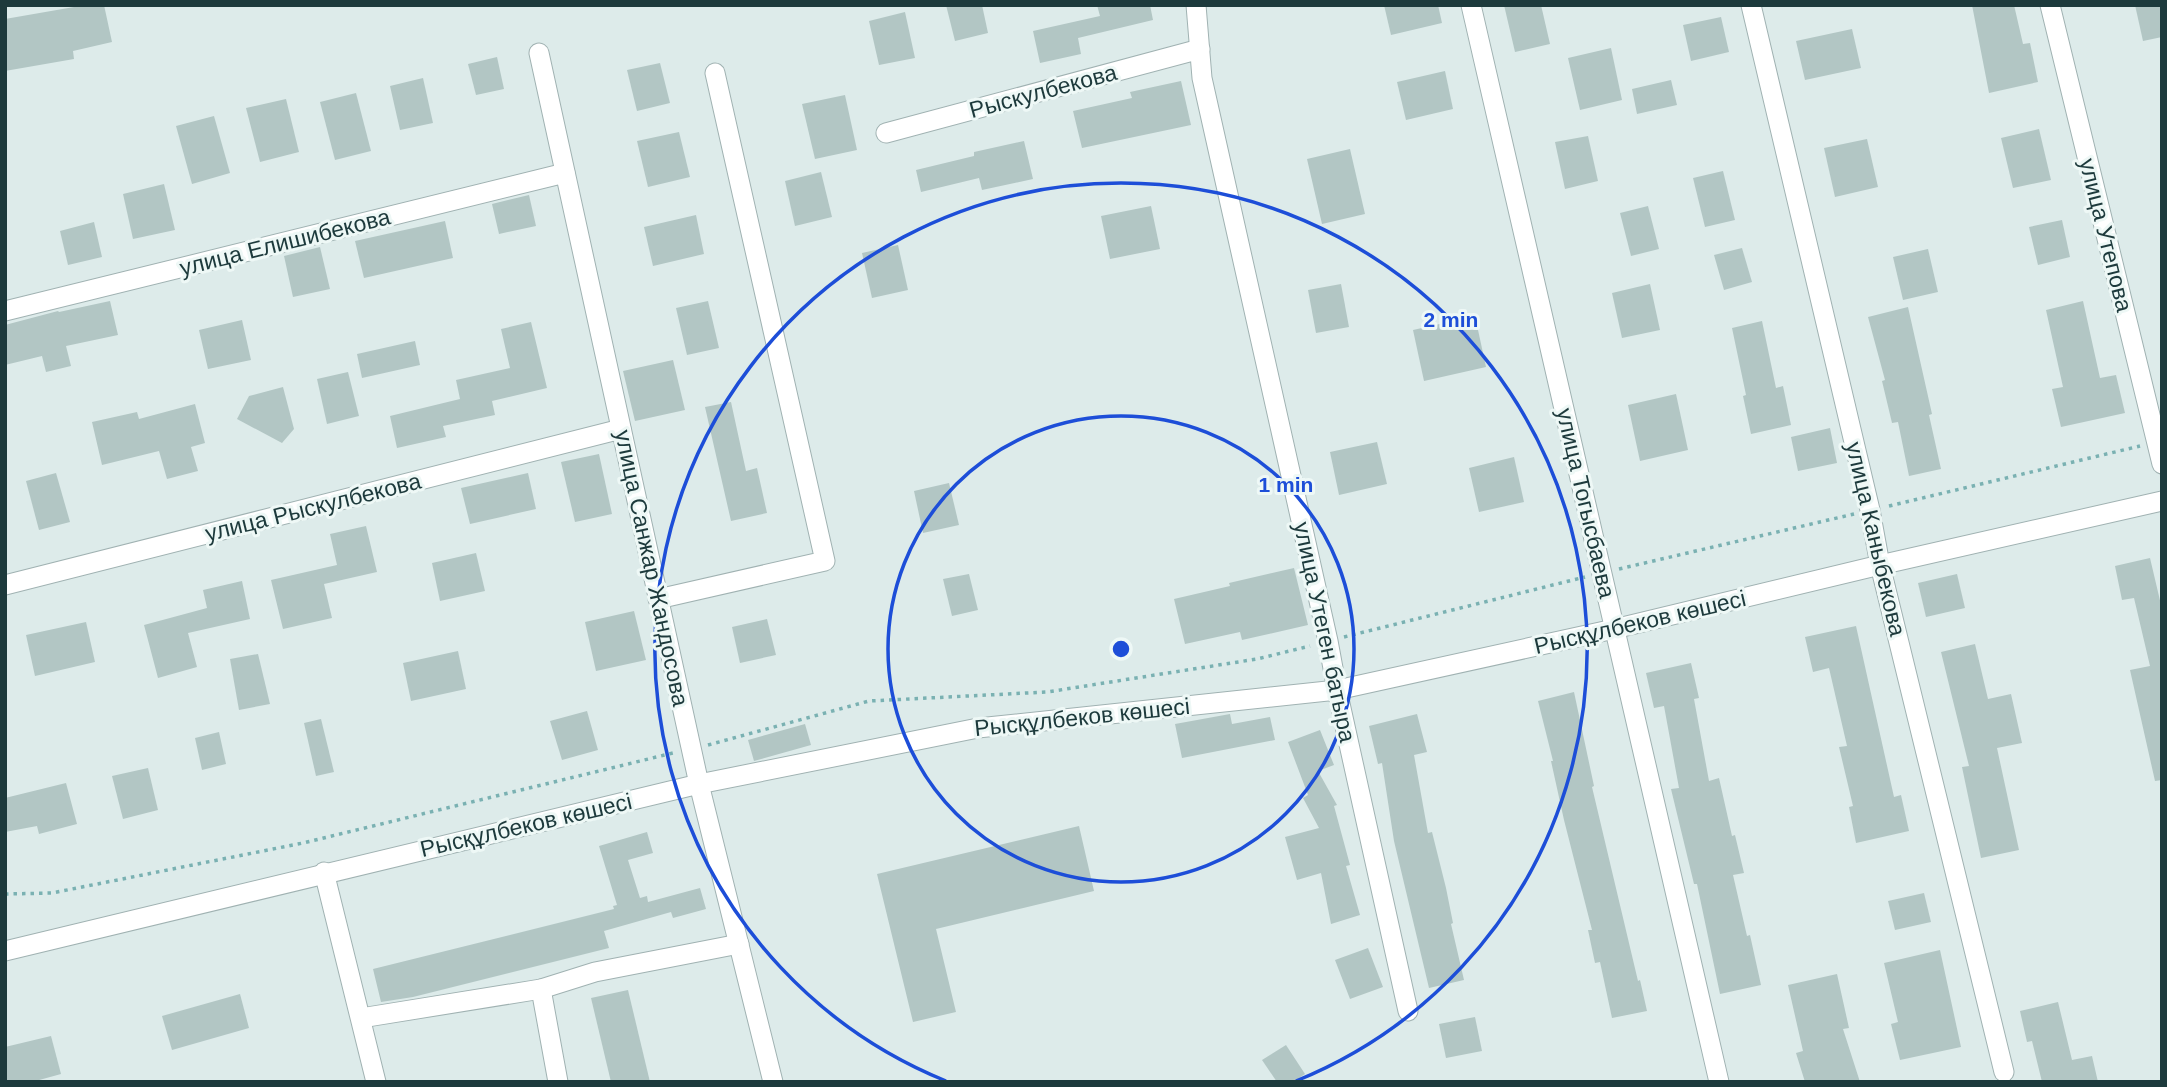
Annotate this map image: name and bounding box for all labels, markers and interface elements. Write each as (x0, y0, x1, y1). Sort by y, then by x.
street label: Рыскулбекова (966, 59, 1120, 123)
street label: улица Утепова (2074, 156, 2138, 315)
street label: улица Елишибекова (177, 203, 393, 281)
text: 2 min (1424, 308, 1478, 331)
street label: улица Тогысбаева (1552, 406, 1621, 601)
street label: улица Санжар Жандосова (610, 427, 694, 709)
street label: улица Каныбекова (1841, 439, 1911, 639)
street label: улица Рыскулбекова (202, 468, 424, 546)
text: 1 min (1259, 473, 1313, 496)
street label: улица Утеген батыра (1289, 519, 1361, 745)
street label: Рысқұлбеков көшесі (1532, 585, 1748, 659)
centre of rings (1109, 637, 1133, 661)
street label: Рысқұлбеков көшесі (973, 693, 1191, 741)
street label: Рысқұлбеков көшесі (418, 788, 634, 862)

